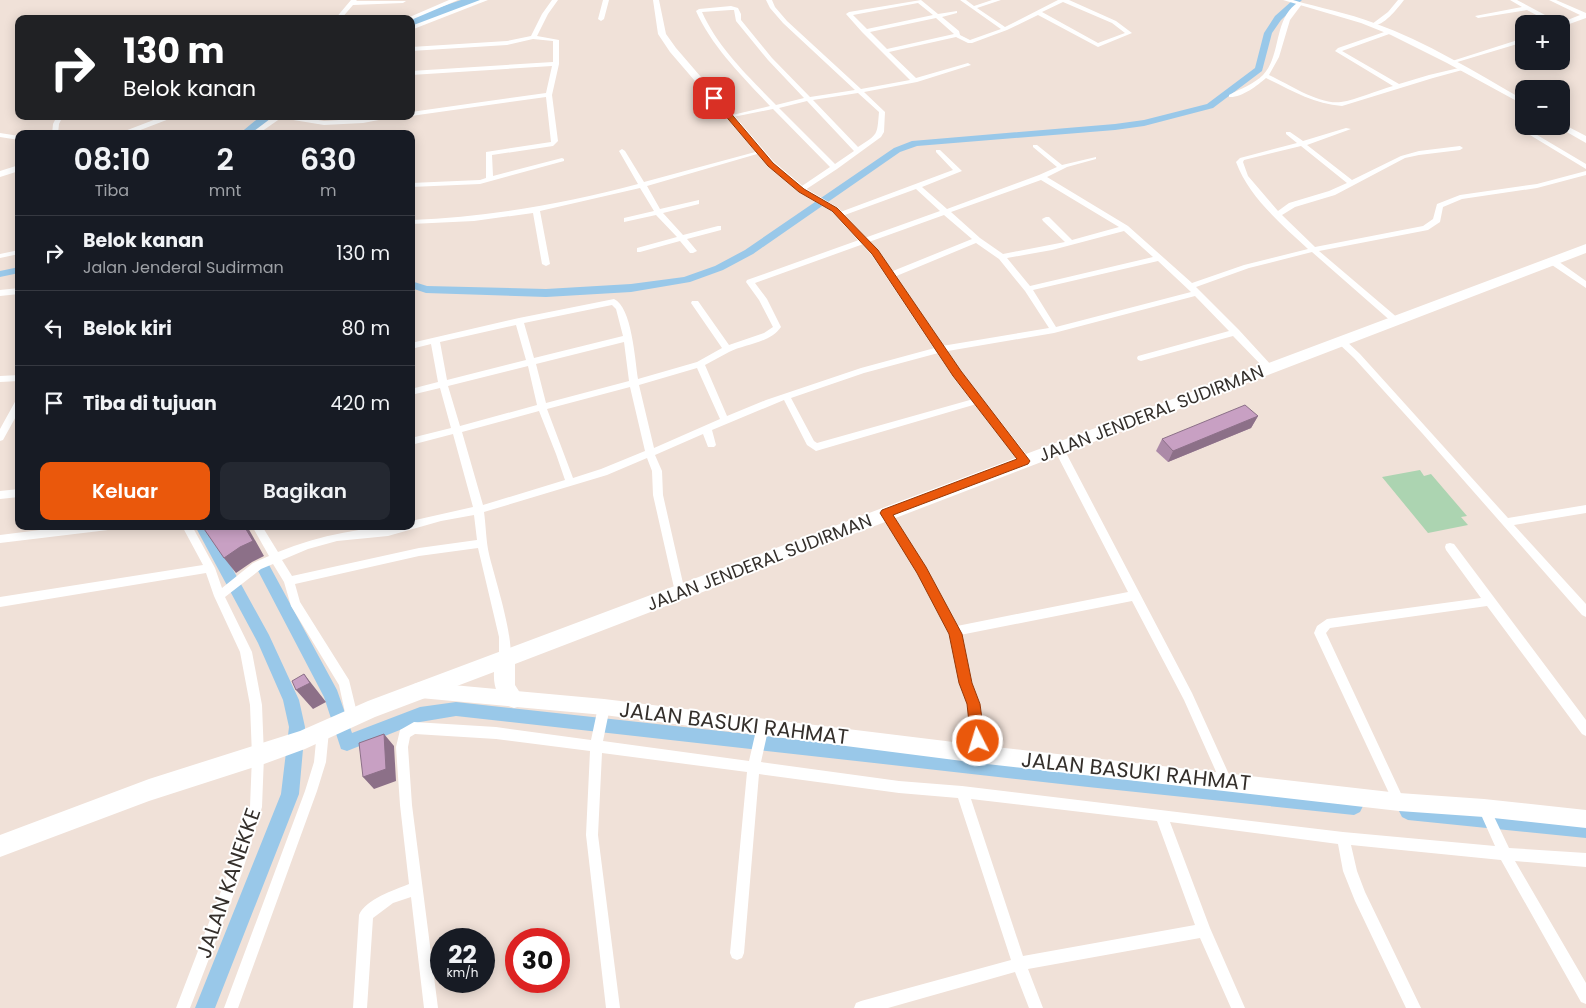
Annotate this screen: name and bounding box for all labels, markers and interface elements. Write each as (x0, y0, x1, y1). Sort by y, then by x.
map controls (1515, 15, 1570, 135)
button: + (1515, 15, 1570, 70)
text: 130 m (123, 26, 225, 75)
icon: right (40, 35, 105, 100)
text: Belok kanan (123, 73, 256, 104)
pin (693, 77, 735, 119)
button: − (1515, 80, 1570, 135)
icon: arrive (700, 84, 728, 112)
text: 08:10 (74, 138, 150, 181)
text: 2 (217, 138, 234, 181)
text: 630 (300, 138, 356, 181)
text: Tiba (95, 179, 129, 202)
text: mnt (209, 179, 241, 202)
text: m (320, 179, 336, 202)
text: Belok kanan (83, 227, 204, 254)
icon: right (40, 239, 68, 267)
text: 130 m (336, 240, 390, 267)
text: Jalan Jenderal Sudirman (83, 256, 284, 279)
icon: left (40, 314, 68, 342)
text: Belok kiri (83, 315, 172, 342)
text: 80 m (341, 315, 390, 342)
street label: JALAN JENDERAL SUDIRMAN (1035, 358, 1267, 468)
icon: arrive (40, 389, 68, 417)
text: Tiba di tujuan (83, 390, 217, 417)
text: 420 m (331, 390, 390, 417)
button: Keluar (40, 462, 210, 520)
button: Bagikan (220, 462, 390, 520)
street label: JALAN JENDERAL SUDIRMAN (643, 507, 875, 617)
street label: JALAN BASUKI RAHMAT (618, 695, 850, 751)
position arrow (951, 714, 1003, 766)
street label: JALAN BASUKI RAHMAT (1020, 745, 1252, 797)
street label: JALAN KANEKKE (189, 804, 267, 962)
speed limit sign: 30 (505, 928, 570, 993)
text: 22 (448, 937, 477, 972)
text: km/h (447, 964, 478, 981)

